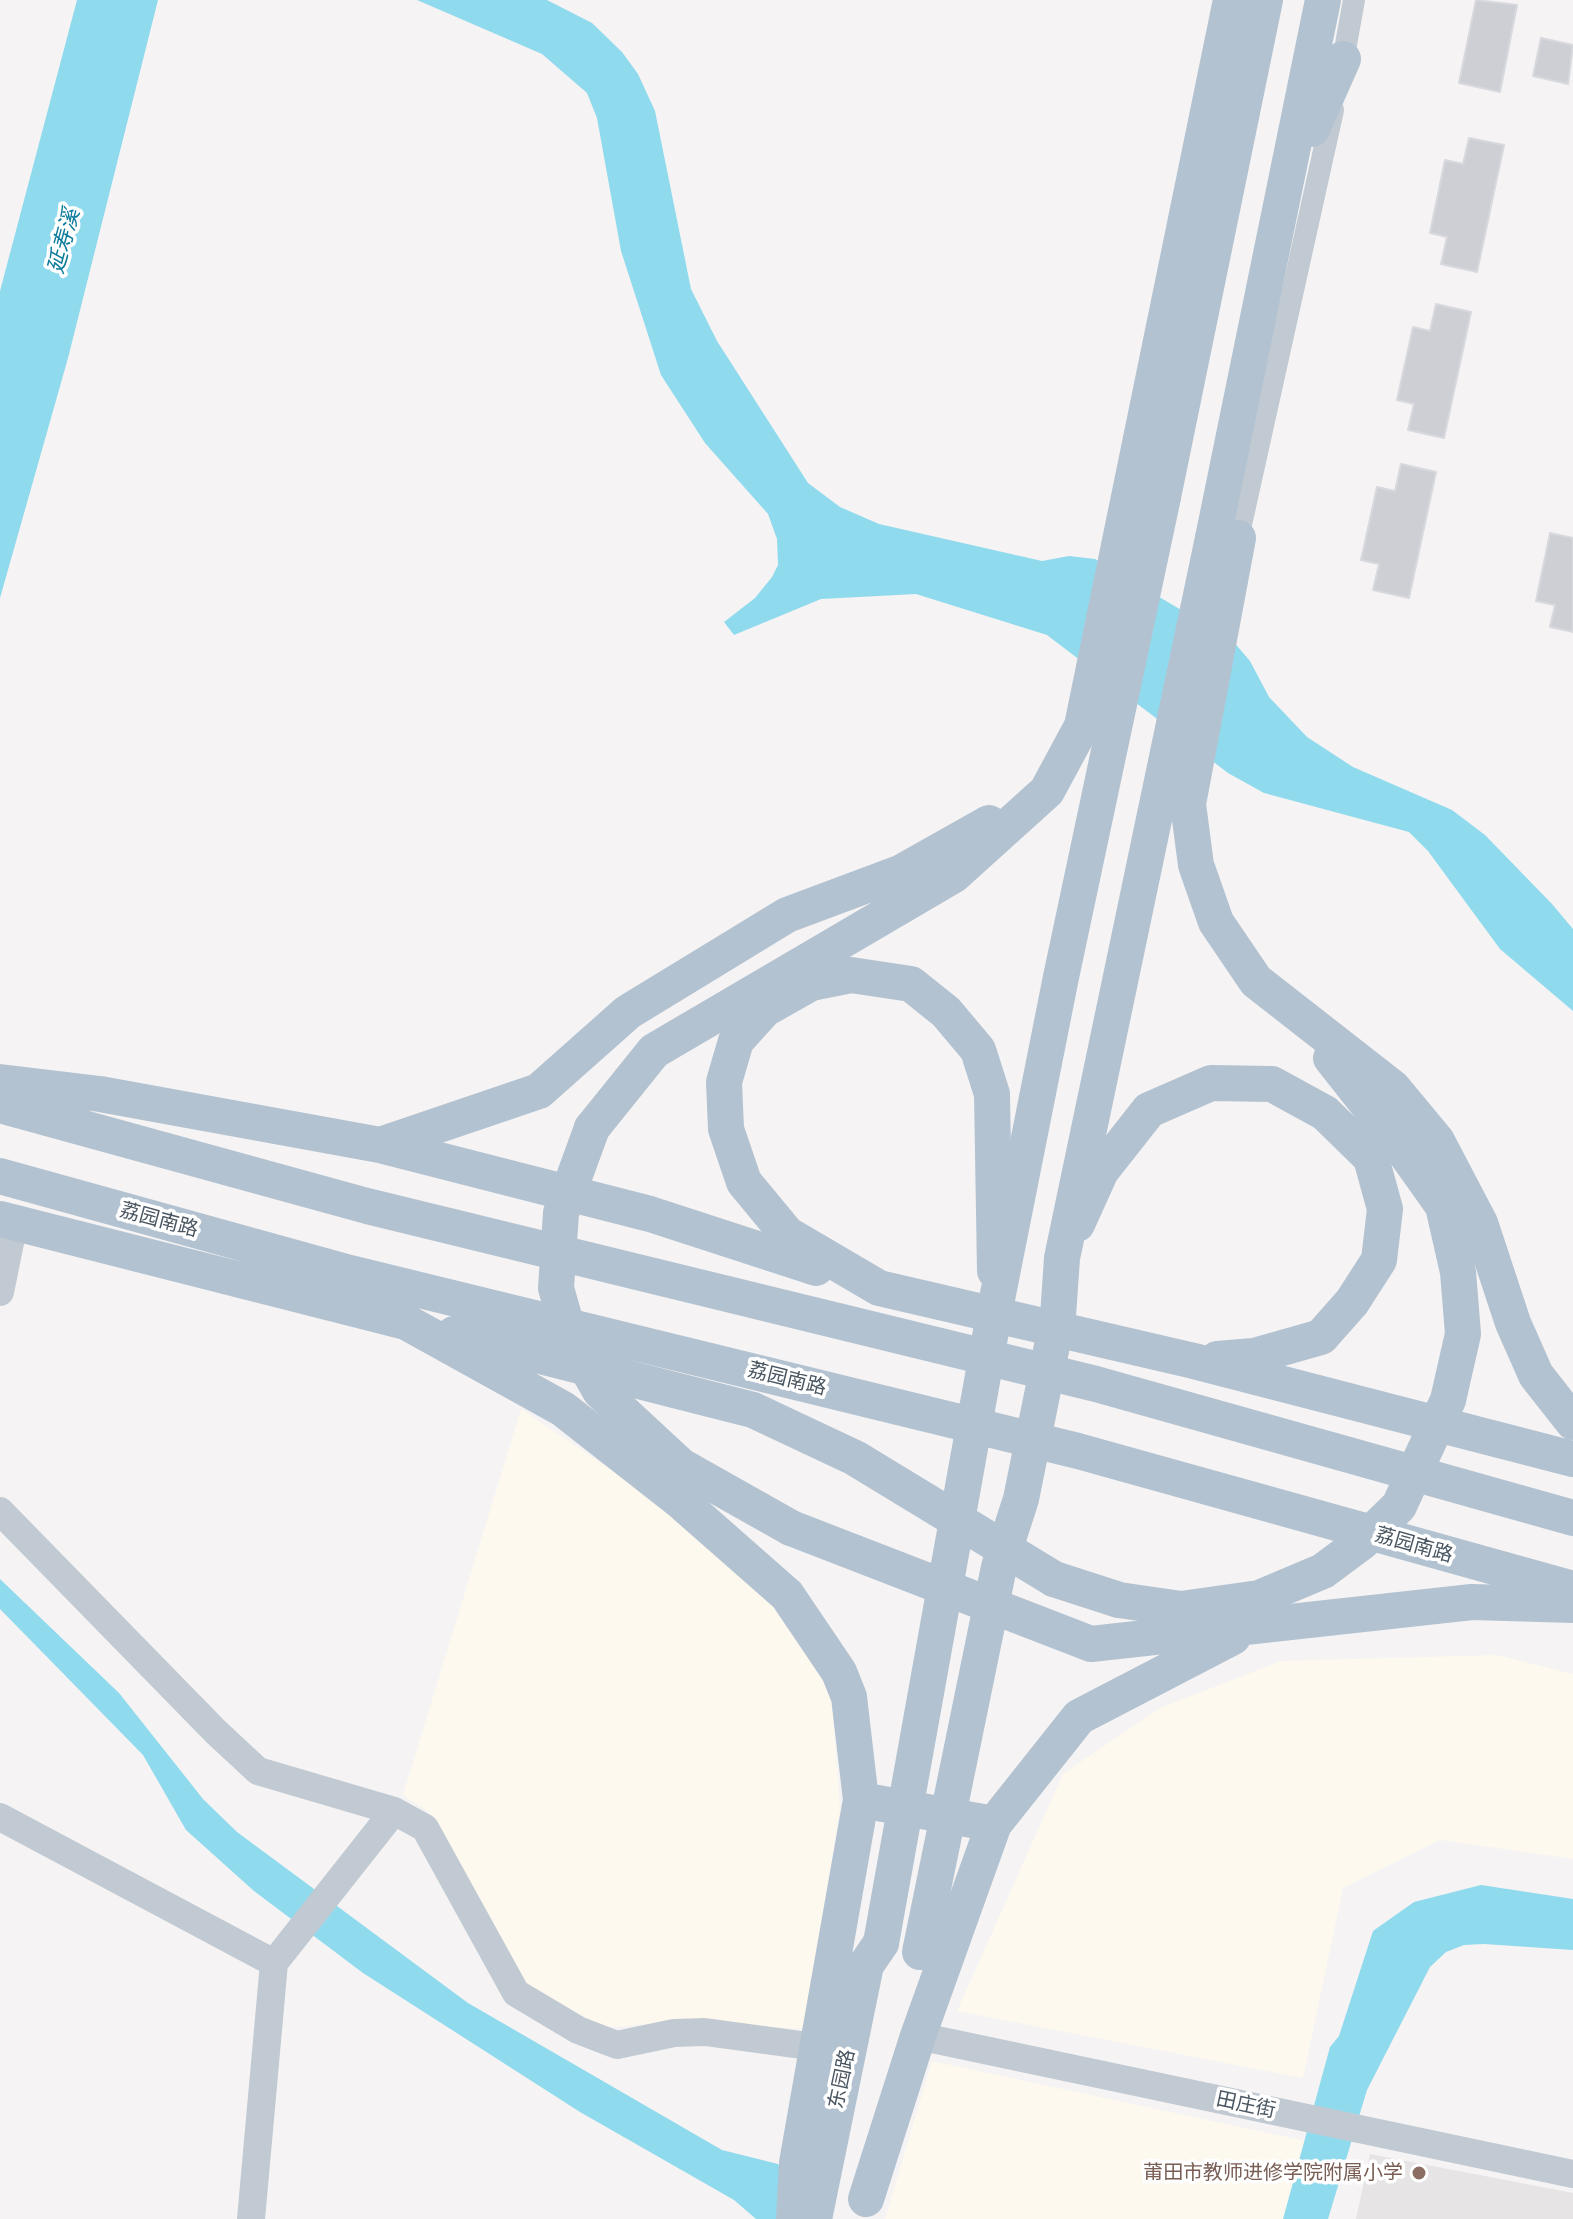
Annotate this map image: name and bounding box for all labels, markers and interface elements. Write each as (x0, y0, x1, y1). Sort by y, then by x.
water label: 延寿溪 (43, 206, 85, 276)
street label: 荔园南路 (117, 1198, 201, 1242)
street label: 荔园南路 (745, 1358, 829, 1400)
street label: 荔园南路 (1372, 1522, 1456, 1568)
street label: 东园路 (824, 2047, 860, 2111)
street label: 田庄街 (1214, 2087, 1278, 2123)
place label: 莆田市教师进修学院附属小学 (1143, 2161, 1403, 2185)
marker: 莆田市教师进修学院附属小学 (1410, 2164, 1428, 2182)

